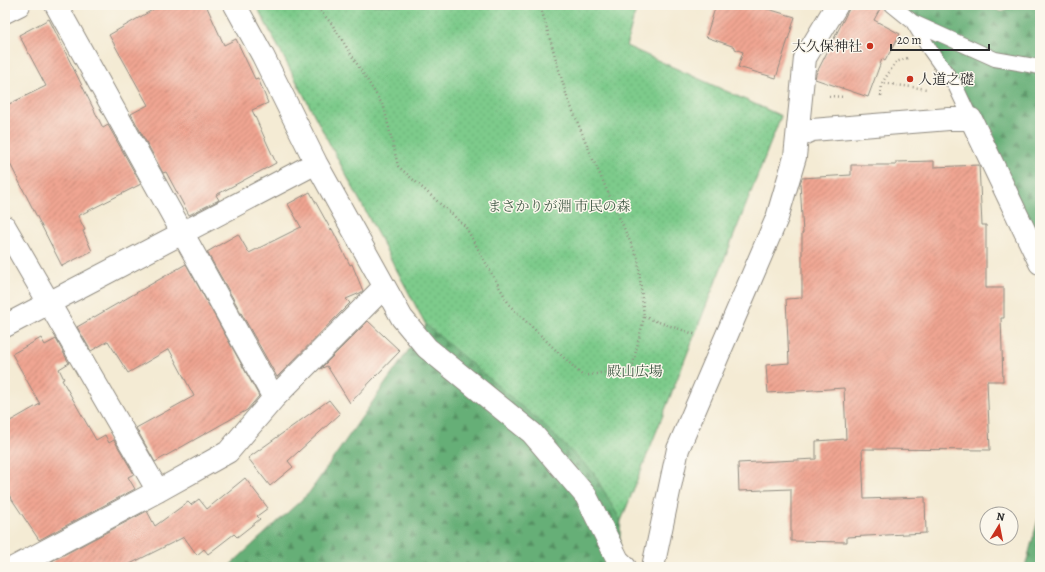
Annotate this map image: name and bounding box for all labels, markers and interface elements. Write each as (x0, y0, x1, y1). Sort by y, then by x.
scale bar (891, 26, 989, 52)
text: 20 m (897, 32, 921, 48)
place label: 大久保神社 (792, 37, 862, 56)
marker: 大久保神社 (865, 41, 875, 51)
place label: 人道之礎 (918, 70, 974, 89)
marker: 人道之礎 (905, 74, 915, 84)
park label: まさかりが淵 市民の森 (488, 197, 630, 216)
park label: 殿山広場 (607, 362, 663, 381)
north arrow (979, 506, 1019, 546)
text: N (995, 509, 1006, 525)

